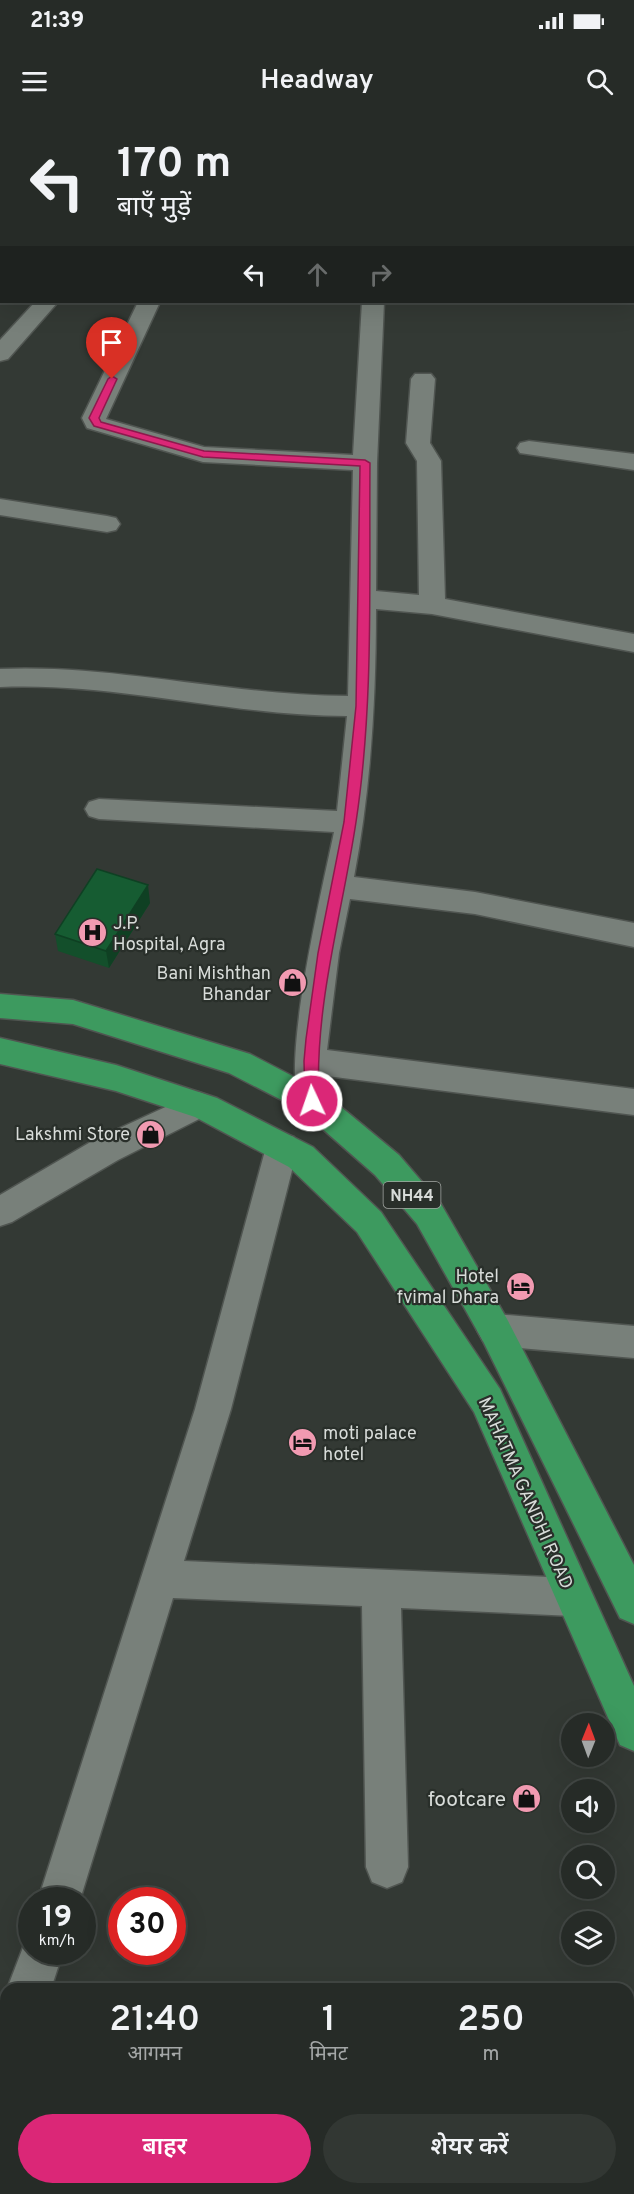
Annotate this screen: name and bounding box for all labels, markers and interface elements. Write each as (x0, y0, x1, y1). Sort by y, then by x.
text: 21:39 (30, 8, 84, 35)
text: Headway (260, 64, 374, 98)
icon: menu (18, 65, 51, 98)
icon: search (583, 65, 616, 98)
text: 170 m (117, 139, 231, 192)
icon: left (18, 144, 96, 222)
text: बाएँ मुड़ें (117, 191, 191, 225)
icon: left (238, 258, 271, 291)
icon: ahead (301, 258, 334, 291)
icon: right (364, 258, 397, 291)
pin (86, 317, 137, 379)
icon: arrive (95, 326, 128, 359)
place label: J.P. Hospital, Agra (113, 913, 225, 957)
hospital icon: J.P. Hospital, Agra (76, 917, 108, 949)
place label: Bani Mishthan Bhandar (157, 963, 271, 1007)
shop icon: Bani Mishthan Bhandar (276, 967, 308, 999)
position arrow (280, 1069, 344, 1133)
shop icon: Lakshmi Store (135, 1118, 167, 1150)
place label: Lakshmi Store (15, 1124, 130, 1147)
road number: NH44 (384, 1182, 440, 1208)
place label: Hotel fvimal Dhara (397, 1266, 499, 1310)
hotel icon: Hotel fvimal Dhara (504, 1270, 536, 1302)
street label: MAHATMA GANDHI ROAD (472, 1394, 577, 1593)
place label: moti palace hotel (323, 1423, 417, 1467)
hotel icon: moti palace hotel (286, 1427, 318, 1459)
north arrow (561, 1713, 615, 1767)
map controls (561, 1713, 615, 1965)
button: sound (561, 1779, 615, 1833)
shop icon: footcare (511, 1783, 543, 1815)
place label: footcare (428, 1787, 506, 1814)
button: search (561, 1845, 615, 1899)
speed limit sign: 30 (108, 1887, 186, 1965)
text: 19 (42, 1900, 72, 1937)
button: layers (561, 1911, 615, 1965)
text: km/h (39, 1932, 75, 1951)
text: 21:40 (109, 1998, 200, 2044)
text: 1 (322, 1998, 336, 2044)
text: 250 (457, 1998, 525, 2044)
text: आगमन (127, 2042, 182, 2068)
text: मिनट (310, 2042, 348, 2068)
text: m (482, 2042, 499, 2068)
button: बाहर (18, 2114, 311, 2183)
button: शेयर करें (323, 2114, 616, 2183)

